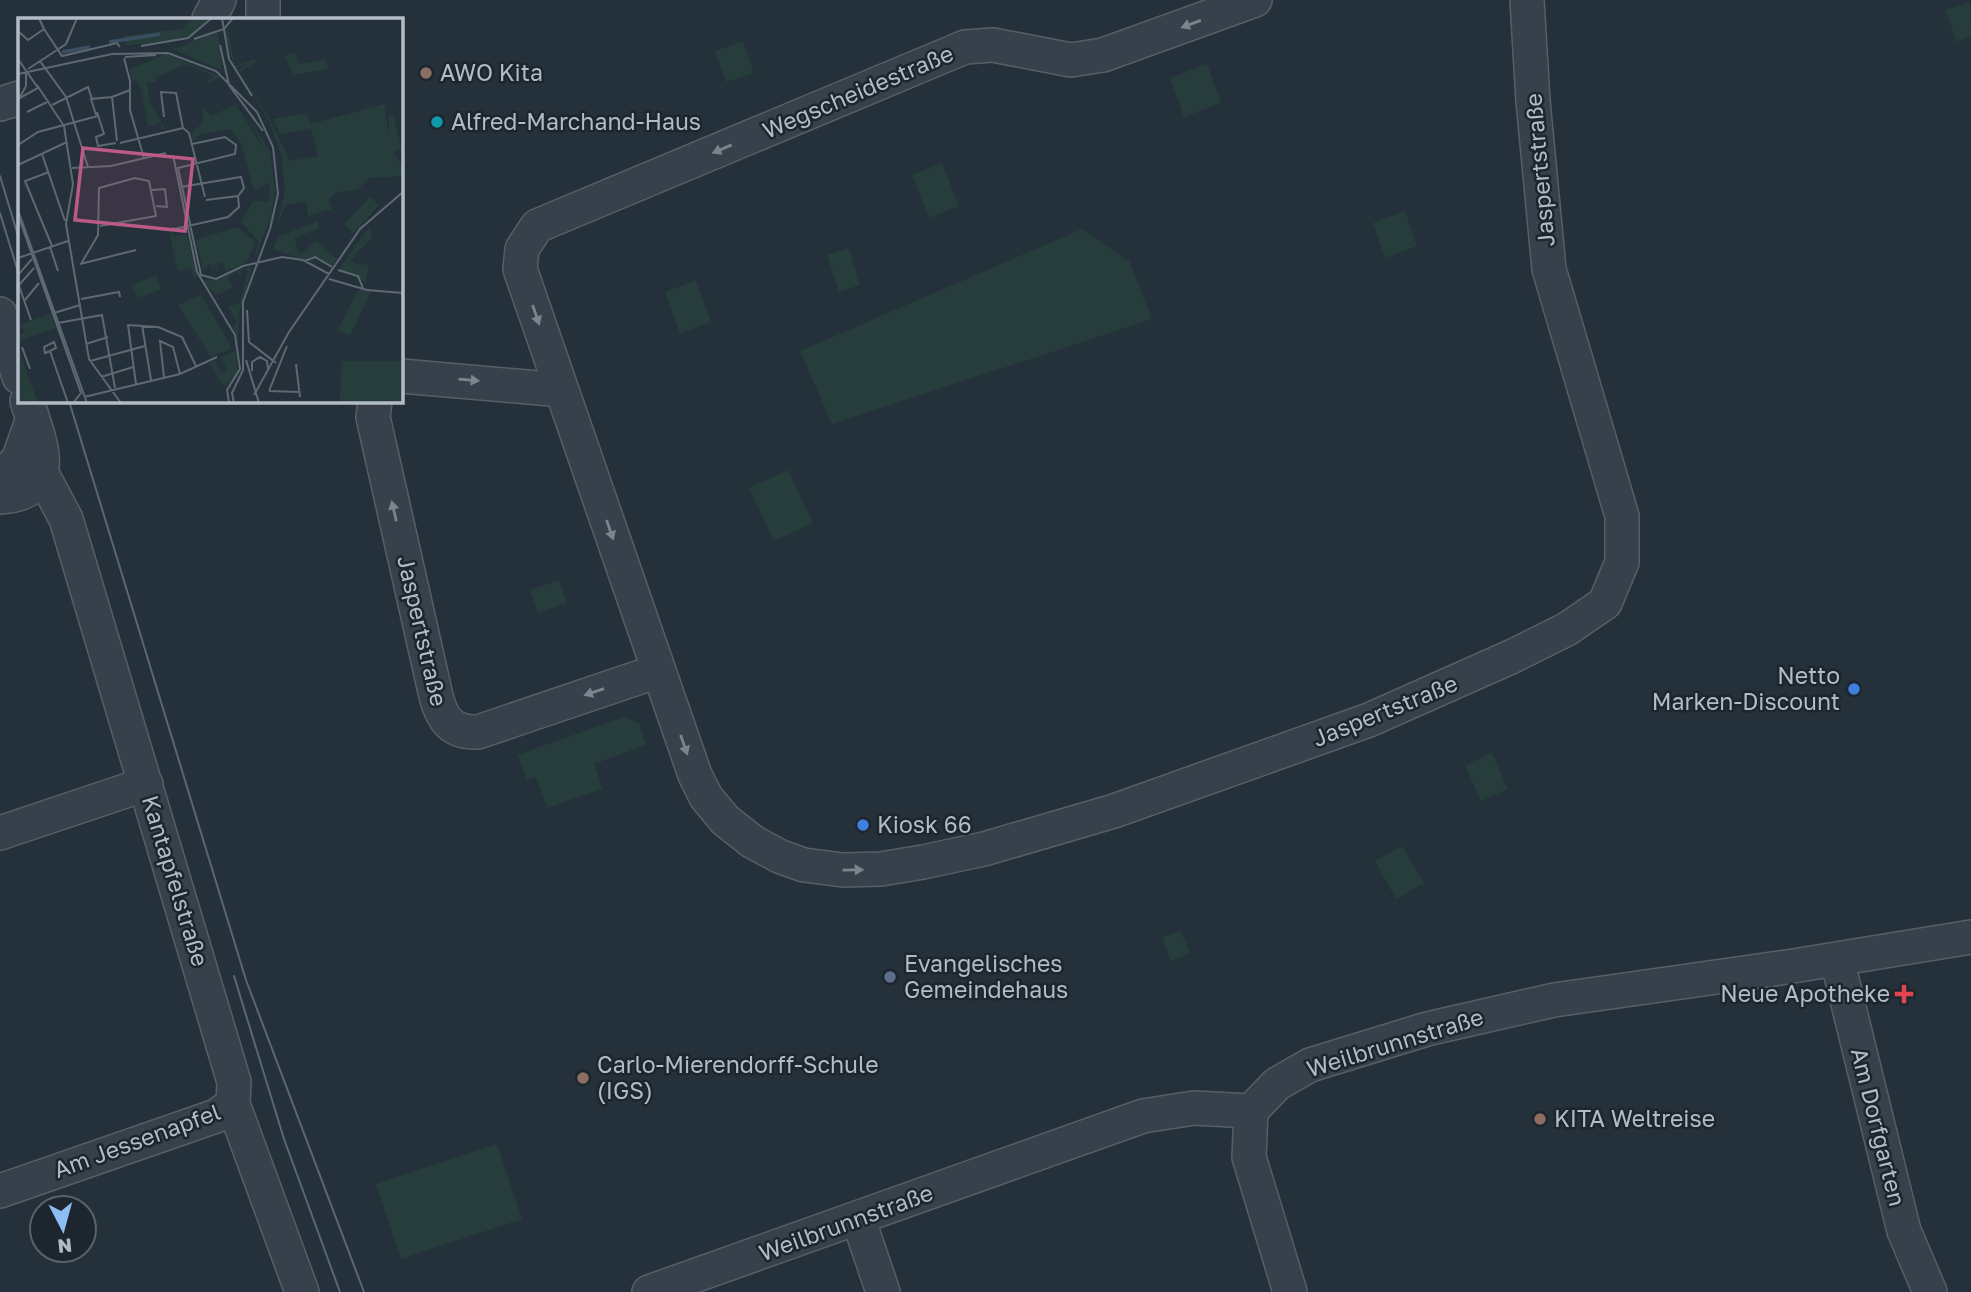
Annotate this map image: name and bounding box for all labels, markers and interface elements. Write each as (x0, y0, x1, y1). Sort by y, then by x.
inset map (18, 18, 402, 402)
one-way arrow (1181, 19, 1202, 30)
street label: Wegscheidestraße (758, 38, 957, 144)
place label: AWO Kita (440, 58, 543, 86)
marker: AWO Kita (418, 65, 434, 81)
street label: Jaspertstraße (1518, 92, 1560, 248)
place label: Alfred-Marchand-Haus (451, 107, 701, 135)
marker: Alfred-Marchand-Haus (429, 114, 445, 130)
one-way arrow (711, 143, 732, 154)
one-way arrow (531, 305, 542, 326)
one-way arrow (458, 375, 480, 386)
one-way arrow (388, 500, 399, 522)
one-way arrow (605, 520, 616, 541)
street label: Jaspertstraße (392, 553, 454, 709)
place label: Netto Marken-Discount (1652, 661, 1840, 715)
street label: Jaspertstraße (1308, 668, 1461, 752)
marker: Netto Marken-Discount (1846, 681, 1862, 697)
one-way arrow (583, 688, 604, 698)
one-way arrow (679, 735, 690, 756)
street label: Kantapfelstraße (137, 792, 215, 970)
place label: Kiosk 66 (877, 810, 972, 838)
marker: Kiosk 66 (855, 817, 871, 833)
one-way arrow (843, 864, 865, 876)
place label: Evangelisches Gemeindehaus (904, 949, 1068, 1003)
marker: Evangelisches Gemeindehaus (882, 969, 898, 985)
place label: Neue Apotheke (1720, 979, 1890, 1007)
marker: Neue Apotheke (1896, 986, 1912, 1002)
street label: Weilbrunnstraße (1303, 1002, 1486, 1082)
street label: Am Dorfgarten (1846, 1045, 1912, 1209)
place label: Carlo-Mierendorff-Schule (IGS) (597, 1050, 878, 1104)
marker: Carlo-Mierendorff-Schule (IGS) (575, 1070, 591, 1086)
street label: Am Jessenapfel (50, 1097, 224, 1183)
place label: KITA Weltreise (1554, 1104, 1715, 1132)
marker: KITA Weltreise (1532, 1111, 1548, 1127)
street label: Weilbrunnstraße (755, 1178, 937, 1267)
north arrow (28, 1194, 98, 1264)
text: N (56, 1234, 73, 1259)

